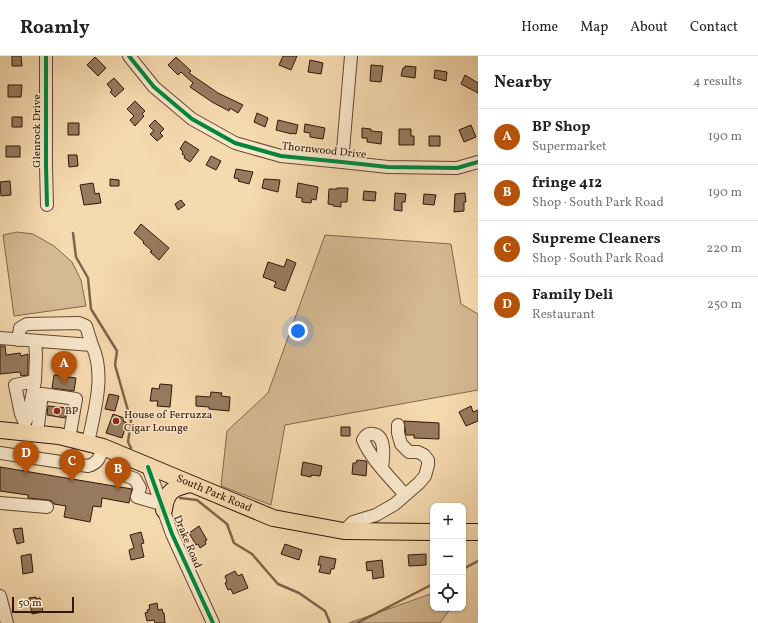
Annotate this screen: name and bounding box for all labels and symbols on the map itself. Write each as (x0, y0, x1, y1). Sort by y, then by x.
street label: Glenrock Drive (30, 94, 45, 168)
street label: Thornwood Drive (281, 139, 367, 163)
your location (288, 321, 308, 341)
pin: A (51, 351, 77, 384)
place label: BP (65, 404, 78, 419)
marker: BP (52, 406, 62, 416)
place label: House of Ferruzza Cigar Lounge (124, 408, 213, 436)
marker: House of Ferruzza Cigar Lounge (111, 416, 121, 426)
pin: D (13, 441, 39, 474)
pin: C (59, 449, 85, 482)
pin: B (105, 457, 131, 490)
street label: South Park Road (174, 471, 254, 516)
street label: Drake Road (169, 513, 205, 571)
scale bar (12, 595, 74, 614)

